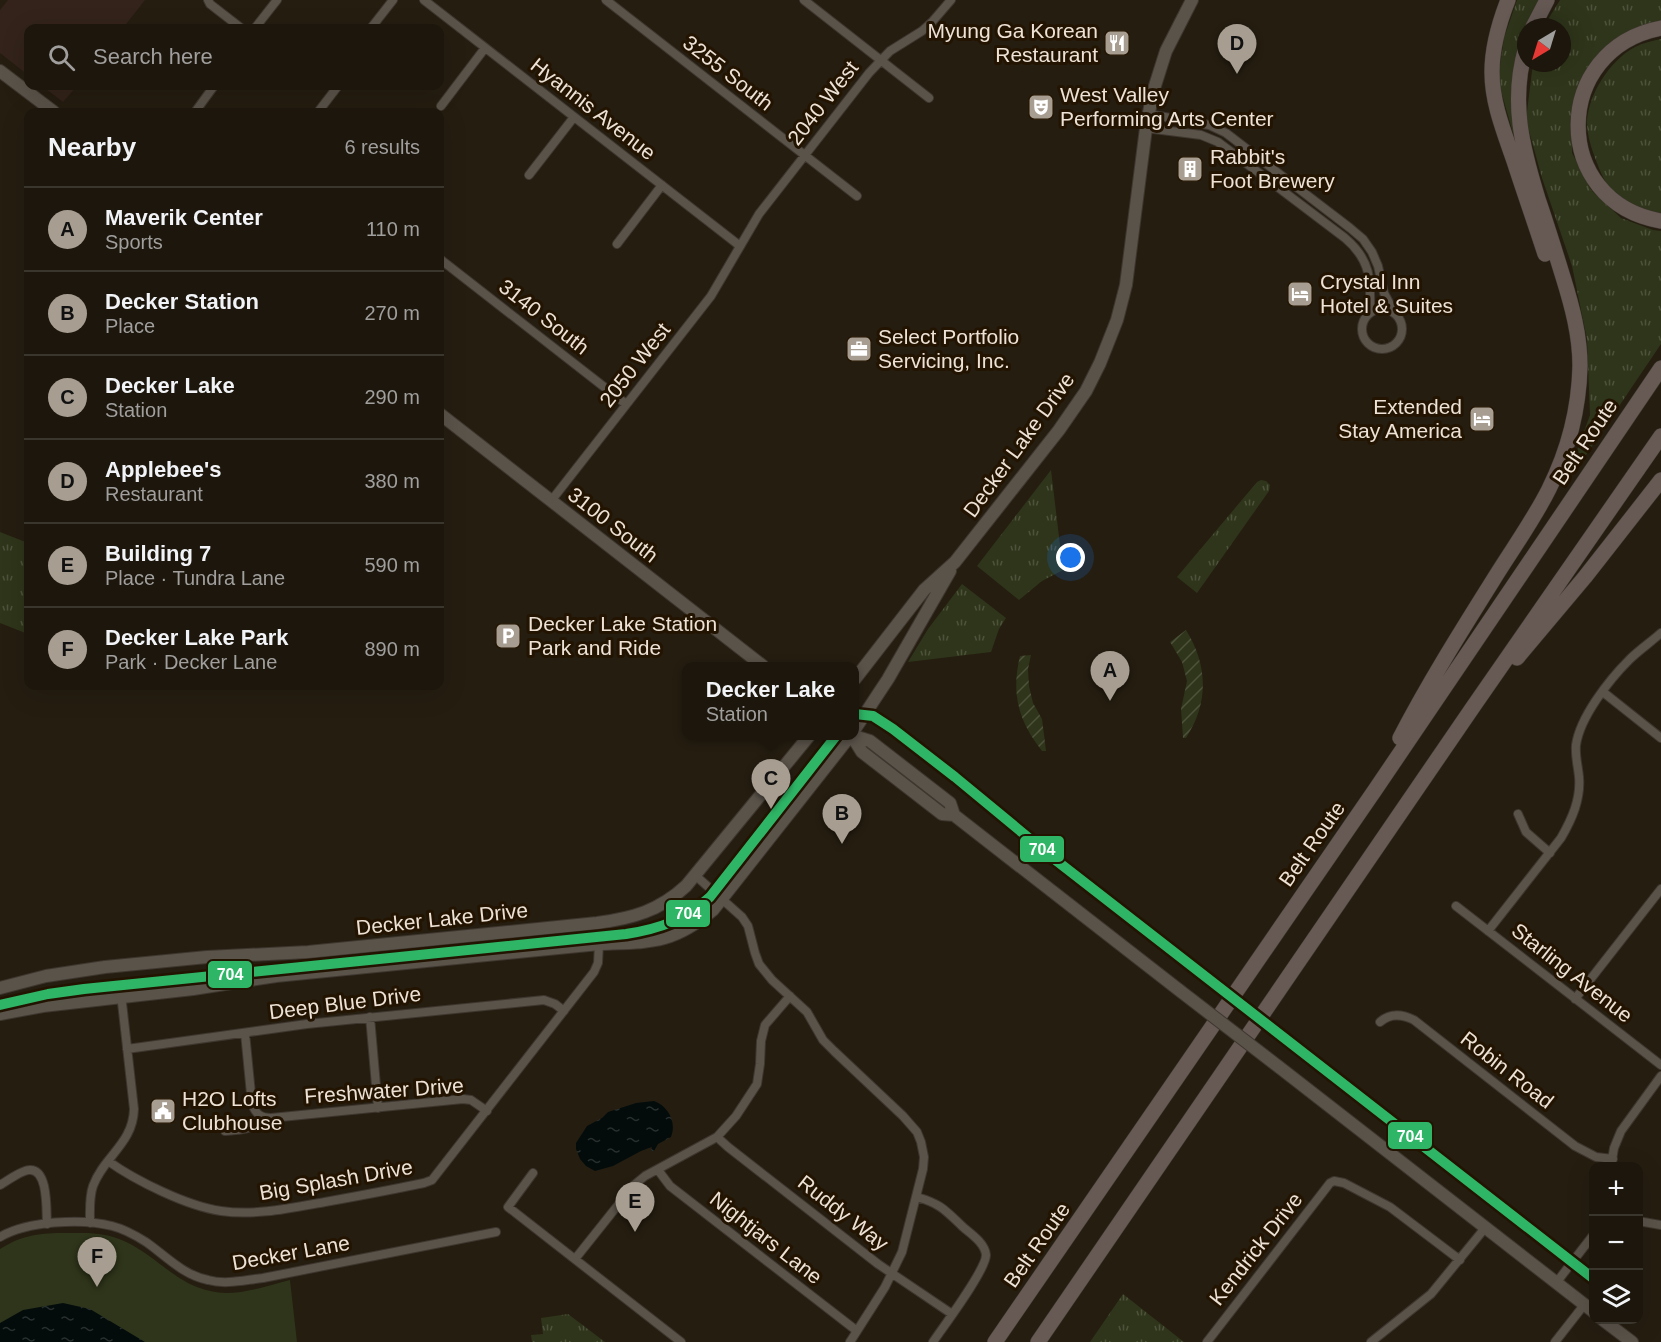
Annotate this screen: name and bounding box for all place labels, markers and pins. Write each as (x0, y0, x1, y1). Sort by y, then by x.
place label: Myung Ga Korean Restaurant (928, 19, 1098, 66)
pin: D (1218, 25, 1256, 74)
restaurant icon: Myung Ga Korean Restaurant (1102, 28, 1132, 58)
place label: West Valley Performing Arts Center (1060, 83, 1274, 130)
theatre icon: West Valley Performing Arts Center (1026, 92, 1056, 122)
place label: Rabbit's Foot Brewery (1210, 145, 1335, 192)
building icon: Rabbit's Foot Brewery (1175, 154, 1205, 184)
place label: Crystal Inn Hotel & Suites (1320, 270, 1453, 317)
hotel icon: Crystal Inn Hotel & Suites (1285, 279, 1315, 309)
place label: Select Portfolio Servicing, Inc. (878, 325, 1019, 372)
office icon: Select Portfolio Servicing, Inc. (844, 334, 874, 364)
place label: Extended Stay America (1338, 395, 1462, 442)
hotel icon: Extended Stay America (1467, 404, 1497, 434)
place label: Decker Lake Station Park and Ride (528, 612, 717, 659)
parking icon: Decker Lake Station Park and Ride (493, 621, 523, 651)
pin: A (1090, 652, 1130, 701)
pin: C (752, 760, 790, 809)
pin: B (822, 794, 862, 844)
place label: H2O Lofts Clubhouse (182, 1087, 282, 1134)
public building icon: H2O Lofts Clubhouse (148, 1096, 178, 1126)
pin: E (616, 1182, 654, 1232)
pin: F (78, 1238, 116, 1287)

